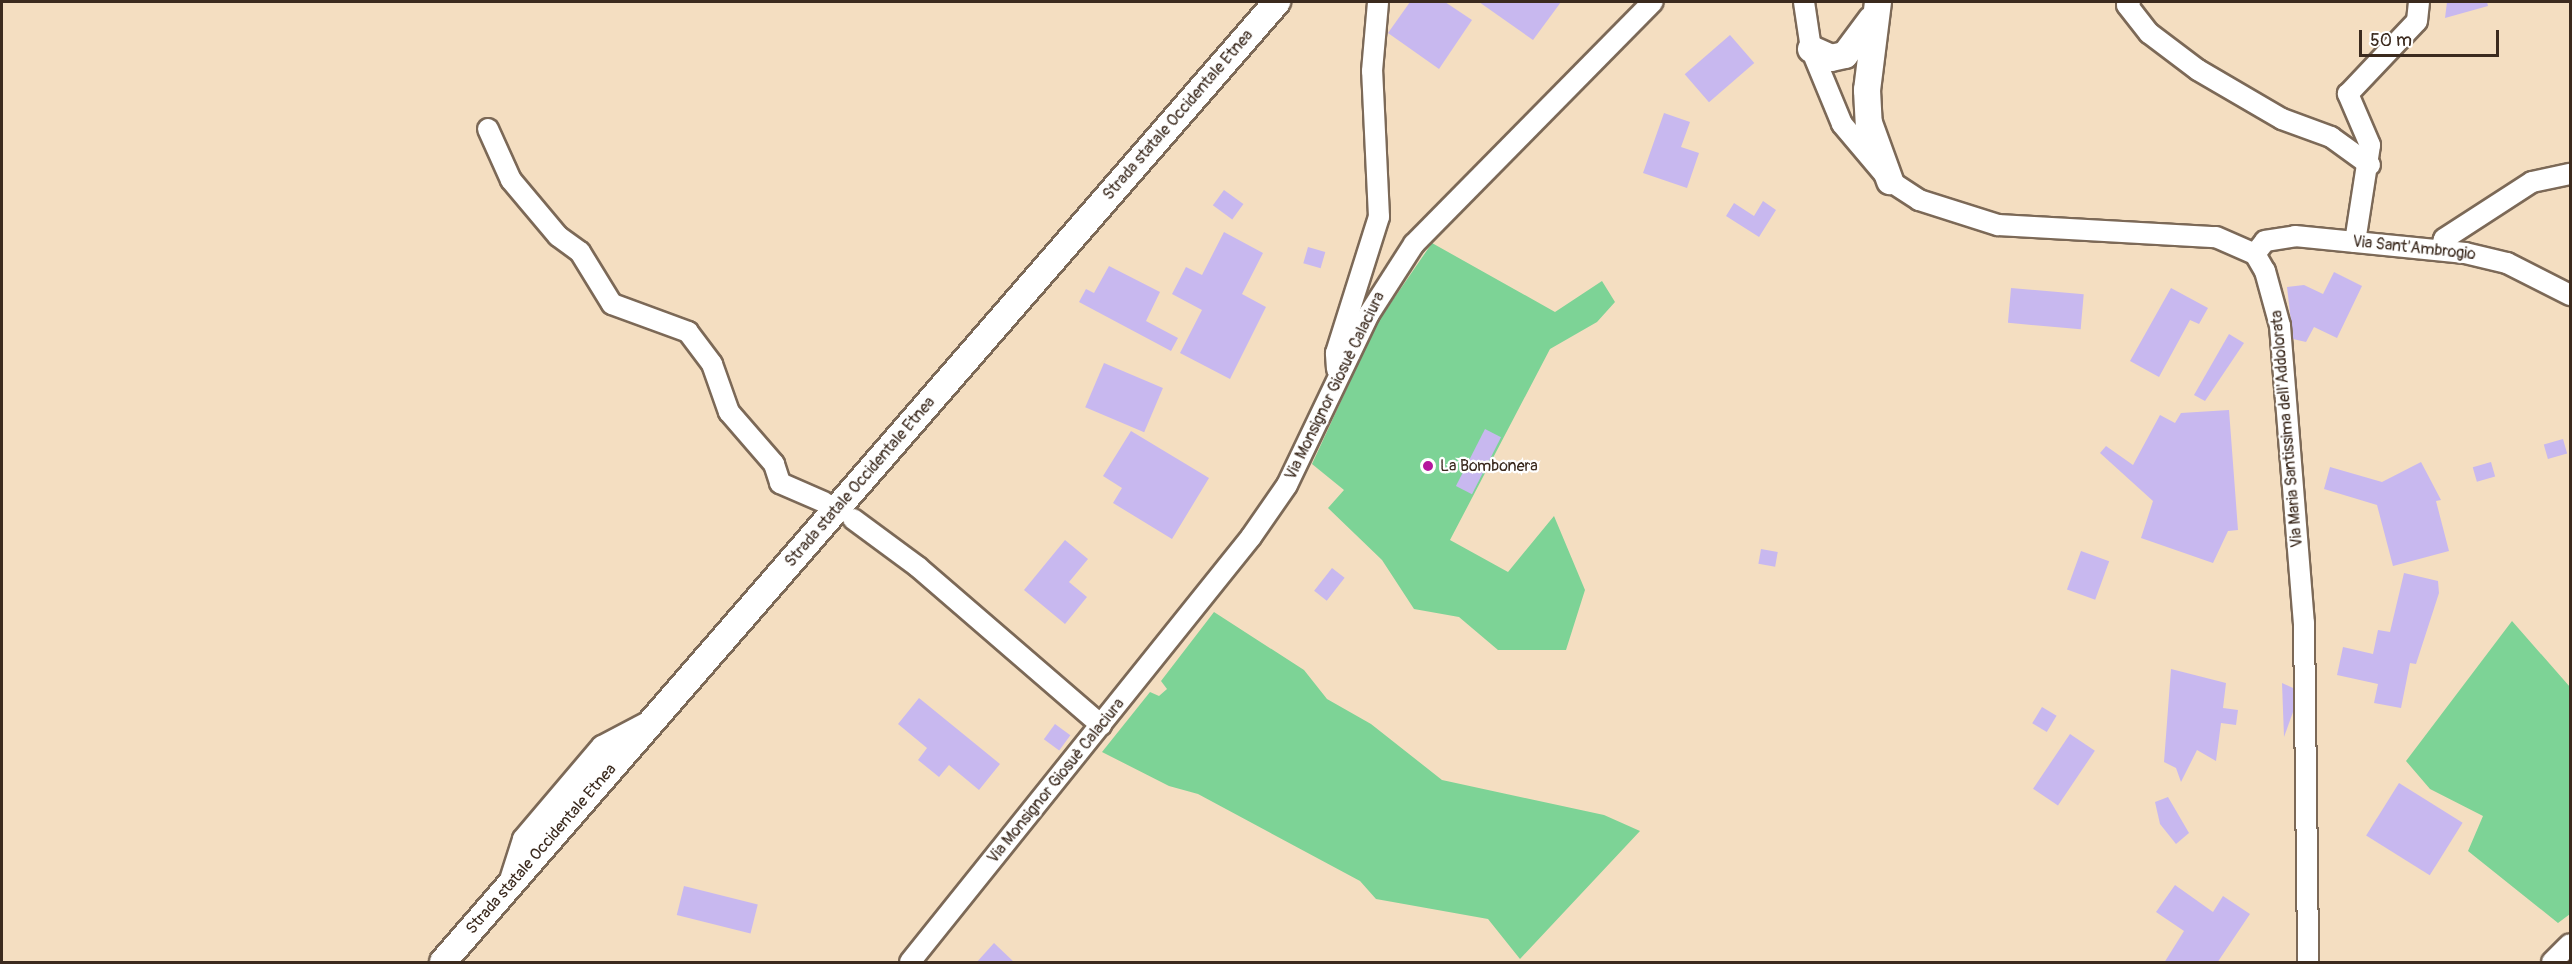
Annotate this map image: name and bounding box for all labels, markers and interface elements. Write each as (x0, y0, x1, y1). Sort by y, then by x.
scale bar (2362, 18, 2502, 56)
street label: Strada statale Occidentale Etnea (1099, 26, 1257, 204)
text: 50 m (2370, 29, 2412, 52)
street label: Via Sant'Ambrogio (2351, 232, 2477, 264)
street label: Via Monsignor Giosuè Calaciura (1281, 289, 1389, 483)
street label: Via Maria Santissima dell'Addolorata (2267, 310, 2307, 548)
street label: Strada statale Occidentale Etnea (781, 393, 939, 571)
place label: La Bombonera (1440, 456, 1538, 476)
marker: La Bombonera (1421, 459, 1435, 473)
street label: Via Monsignor Giosuè Calaciura (983, 695, 1129, 867)
street label: Strada statale Occidentale Etnea (462, 760, 620, 938)

